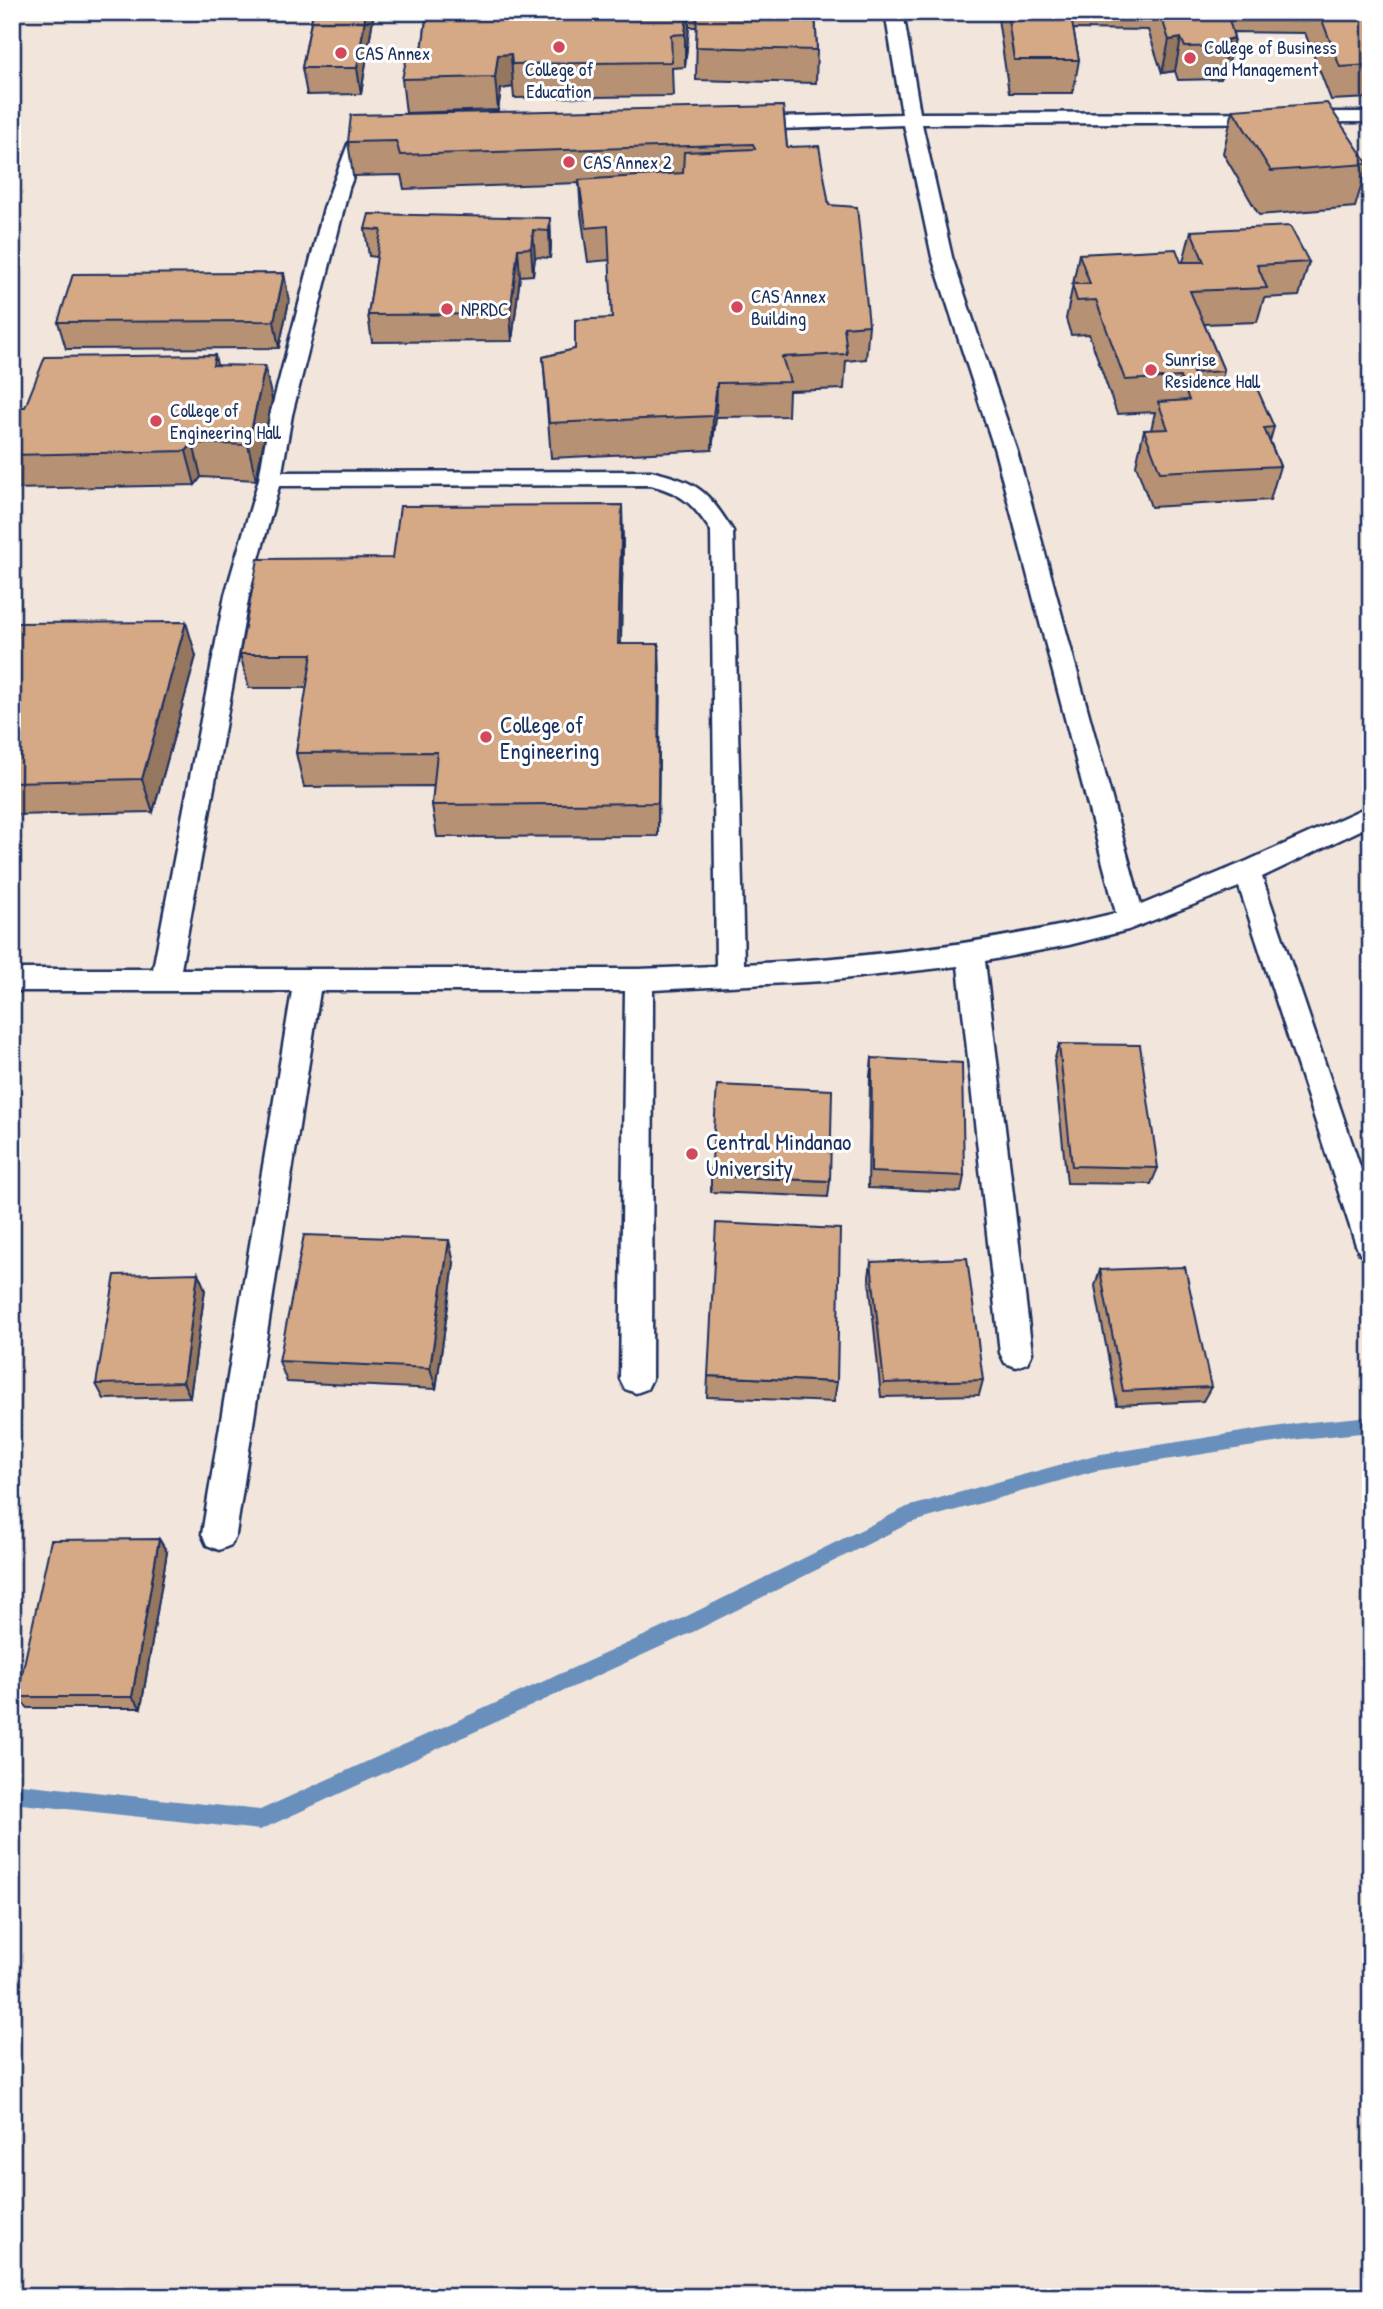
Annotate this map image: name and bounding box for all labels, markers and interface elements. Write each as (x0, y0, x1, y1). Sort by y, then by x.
place label: College of Business and Management (1204, 34, 1337, 82)
marker: College of Education (551, 39, 567, 55)
place label: CAS Annex (355, 40, 430, 66)
marker: CAS Annex (333, 45, 349, 61)
marker: College of Business and Management (1182, 50, 1198, 66)
place label: College of Education (525, 56, 594, 104)
place label: CAS Annex 2 (583, 149, 672, 175)
marker: CAS Annex 2 (561, 154, 577, 170)
place label: CAS Annex Building (751, 283, 826, 331)
place label: NPRDC (461, 296, 508, 322)
marker: CAS Annex Building (729, 299, 745, 315)
marker: NPRDC (439, 301, 455, 317)
place label: Sunrise Residence Hall (1165, 346, 1261, 394)
marker: Sunrise Residence Hall (1143, 362, 1159, 378)
place label: College of Engineering Hall (170, 397, 282, 445)
marker: College of Engineering Hall (148, 413, 164, 429)
place label: College of Engineering (500, 709, 599, 766)
marker: College of Engineering (478, 729, 494, 745)
place label: Central Mindanao University (706, 1126, 851, 1183)
marker: Central Mindanao University (684, 1146, 700, 1162)

